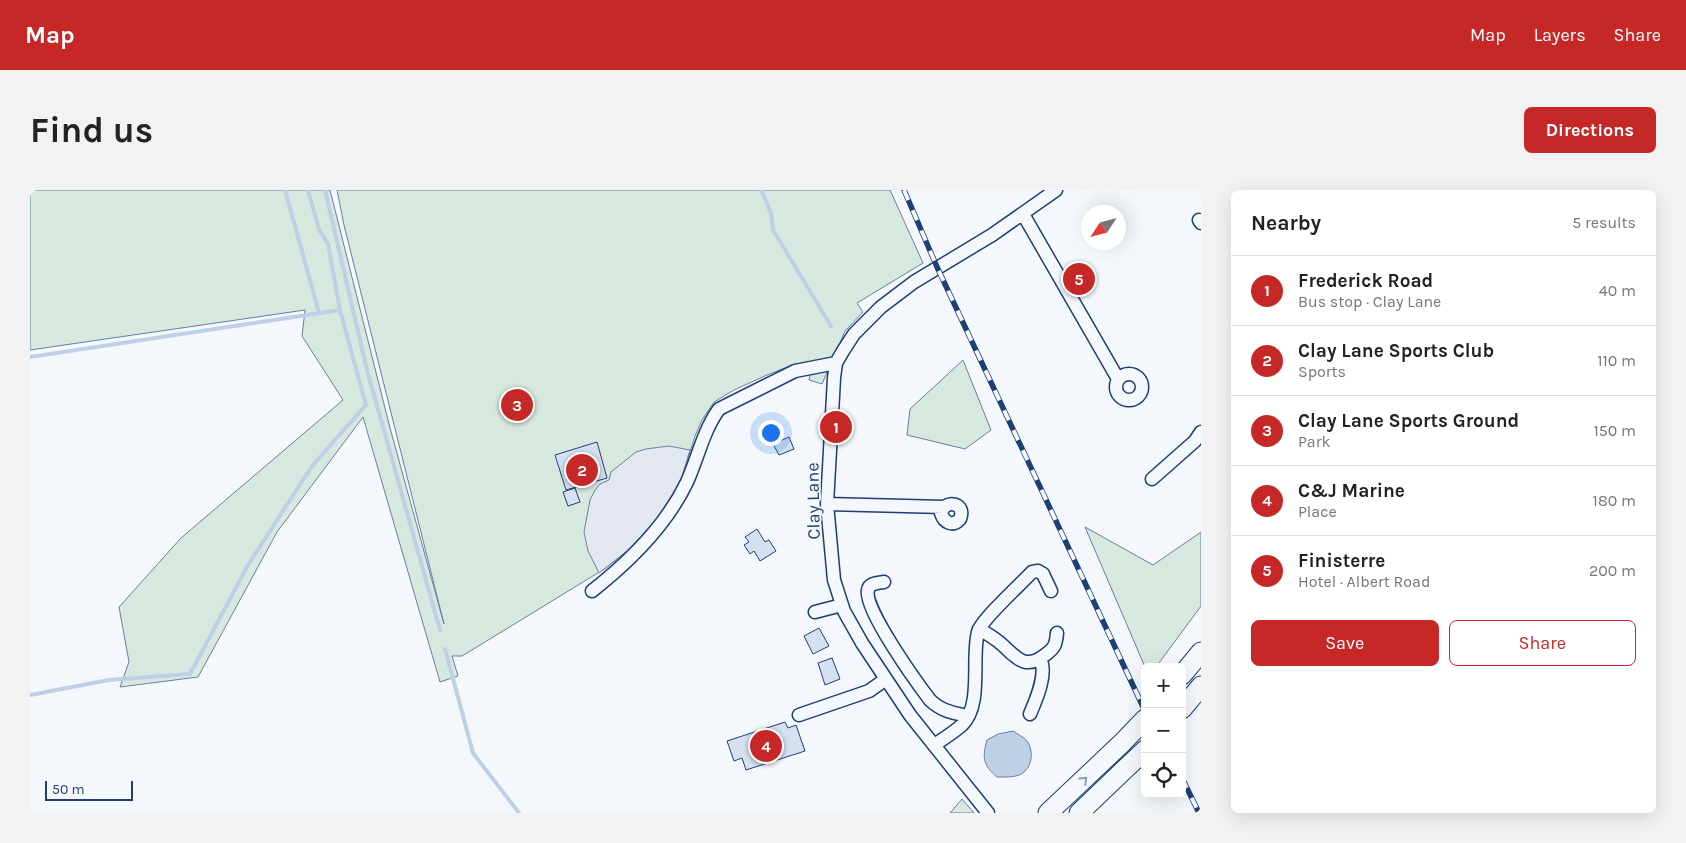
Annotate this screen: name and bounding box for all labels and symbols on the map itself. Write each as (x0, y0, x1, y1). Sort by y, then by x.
north arrow (1081, 205, 1126, 250)
pin: 5 (1063, 260, 1095, 298)
pin: 3 (501, 386, 533, 424)
pin: 1 (820, 408, 852, 446)
your location (758, 420, 784, 446)
pin: 2 (566, 451, 598, 489)
street label: Clay Lane (801, 462, 825, 540)
pin: 4 (750, 727, 782, 765)
one-way arrow (1078, 777, 1087, 786)
scale bar (45, 778, 132, 801)

